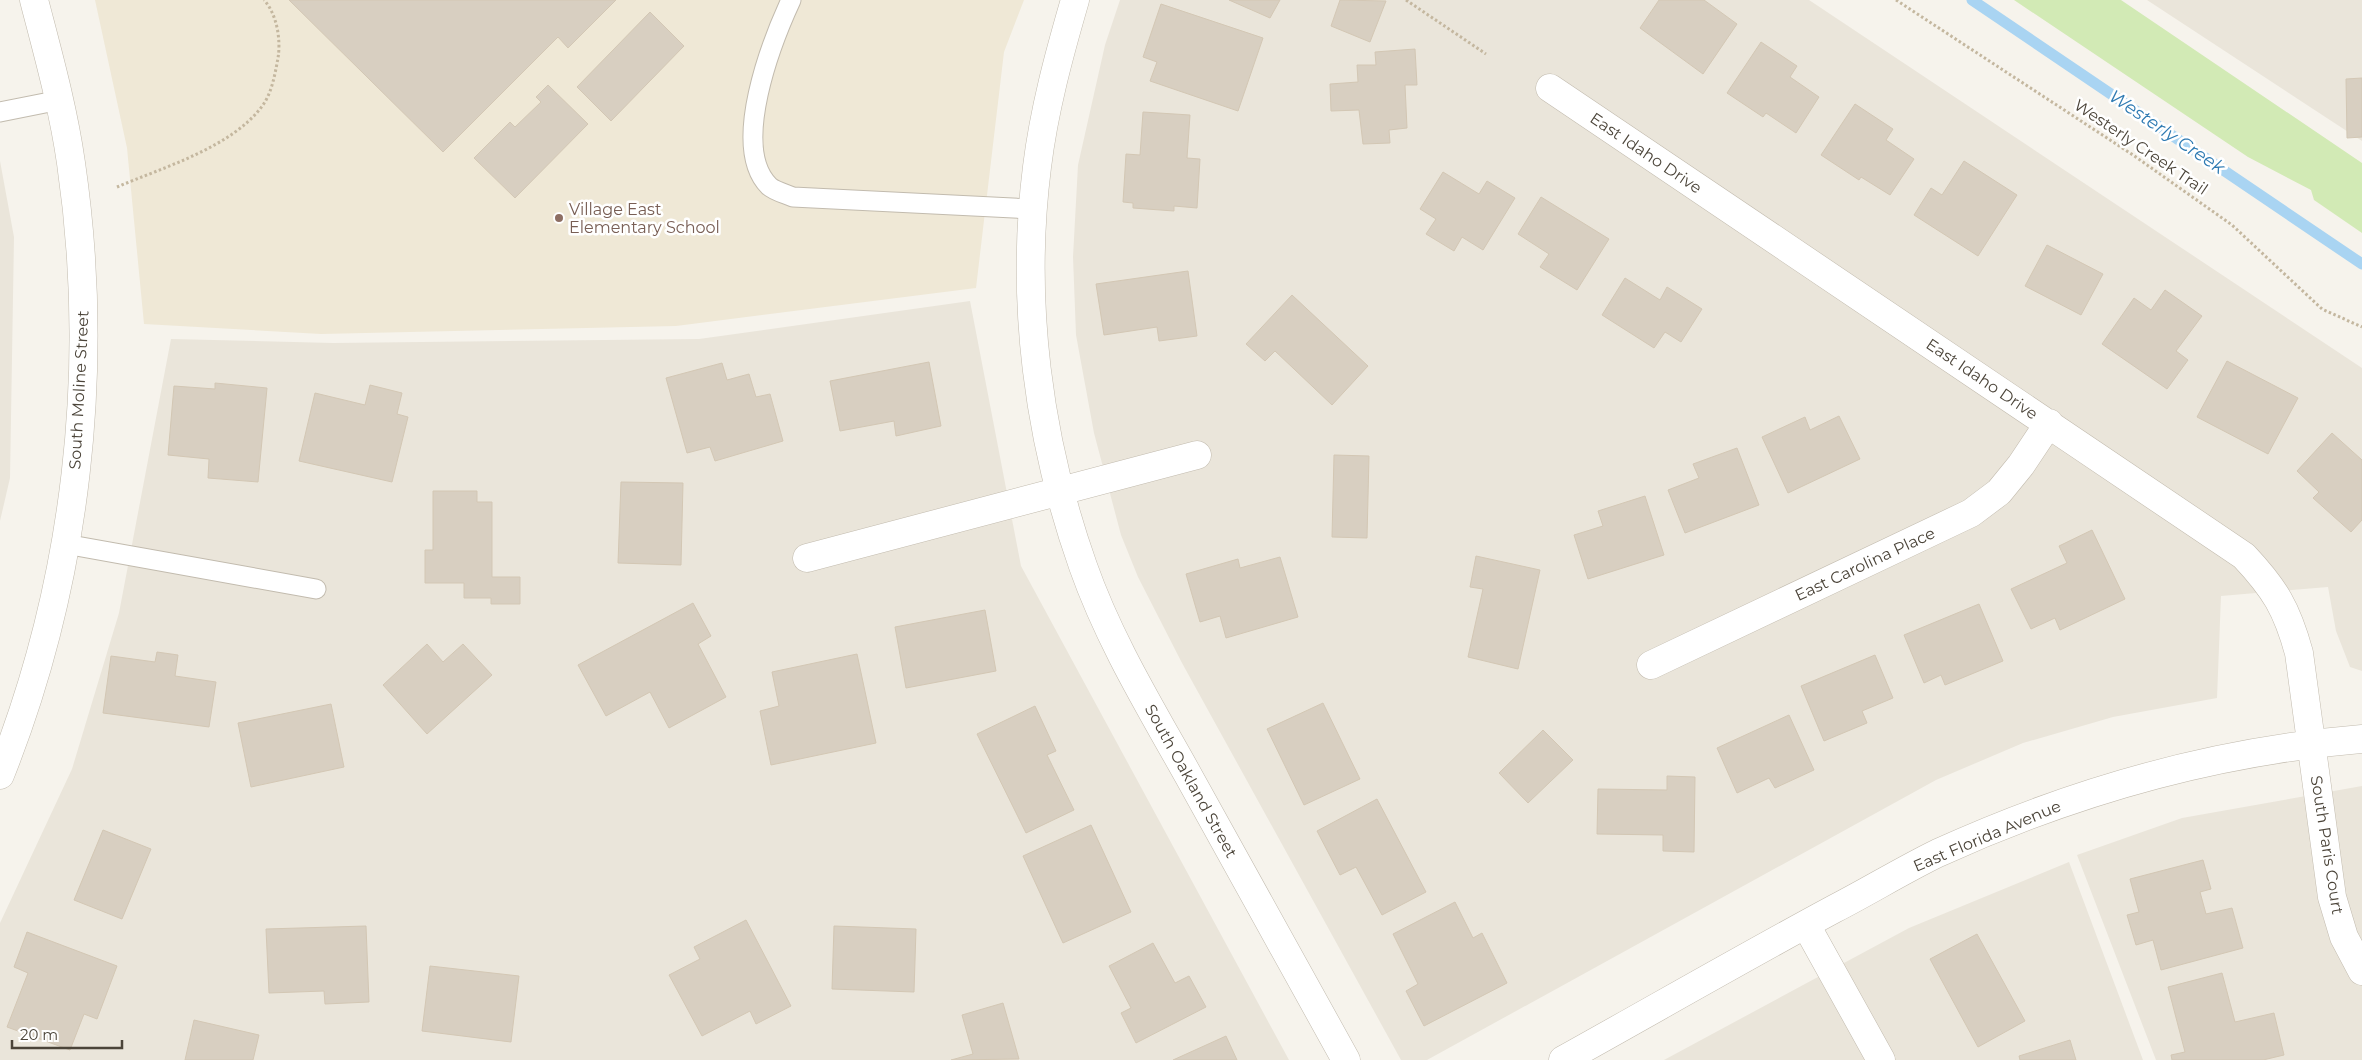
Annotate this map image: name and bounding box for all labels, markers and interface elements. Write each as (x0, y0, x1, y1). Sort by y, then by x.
water label: Westerly Creek (2105, 85, 2230, 180)
street label: Westerly Creek Trail (2071, 95, 2211, 199)
street label: East Idaho Drive (1587, 109, 1705, 197)
place label: Village East Elementary School (569, 200, 720, 237)
marker: Village East Elementary School (553, 212, 565, 224)
street label: South Moline Street (65, 310, 93, 470)
street label: East Idaho Drive (1923, 335, 2041, 423)
street label: East Carolina Place (1792, 523, 1938, 605)
street label: South Oakland Street (1141, 701, 1241, 861)
street label: South Paris Court (2307, 774, 2347, 916)
street label: East Florida Avenue (1910, 796, 2064, 876)
scale bar (12, 1018, 122, 1050)
text: 20 m (20, 1025, 58, 1044)

